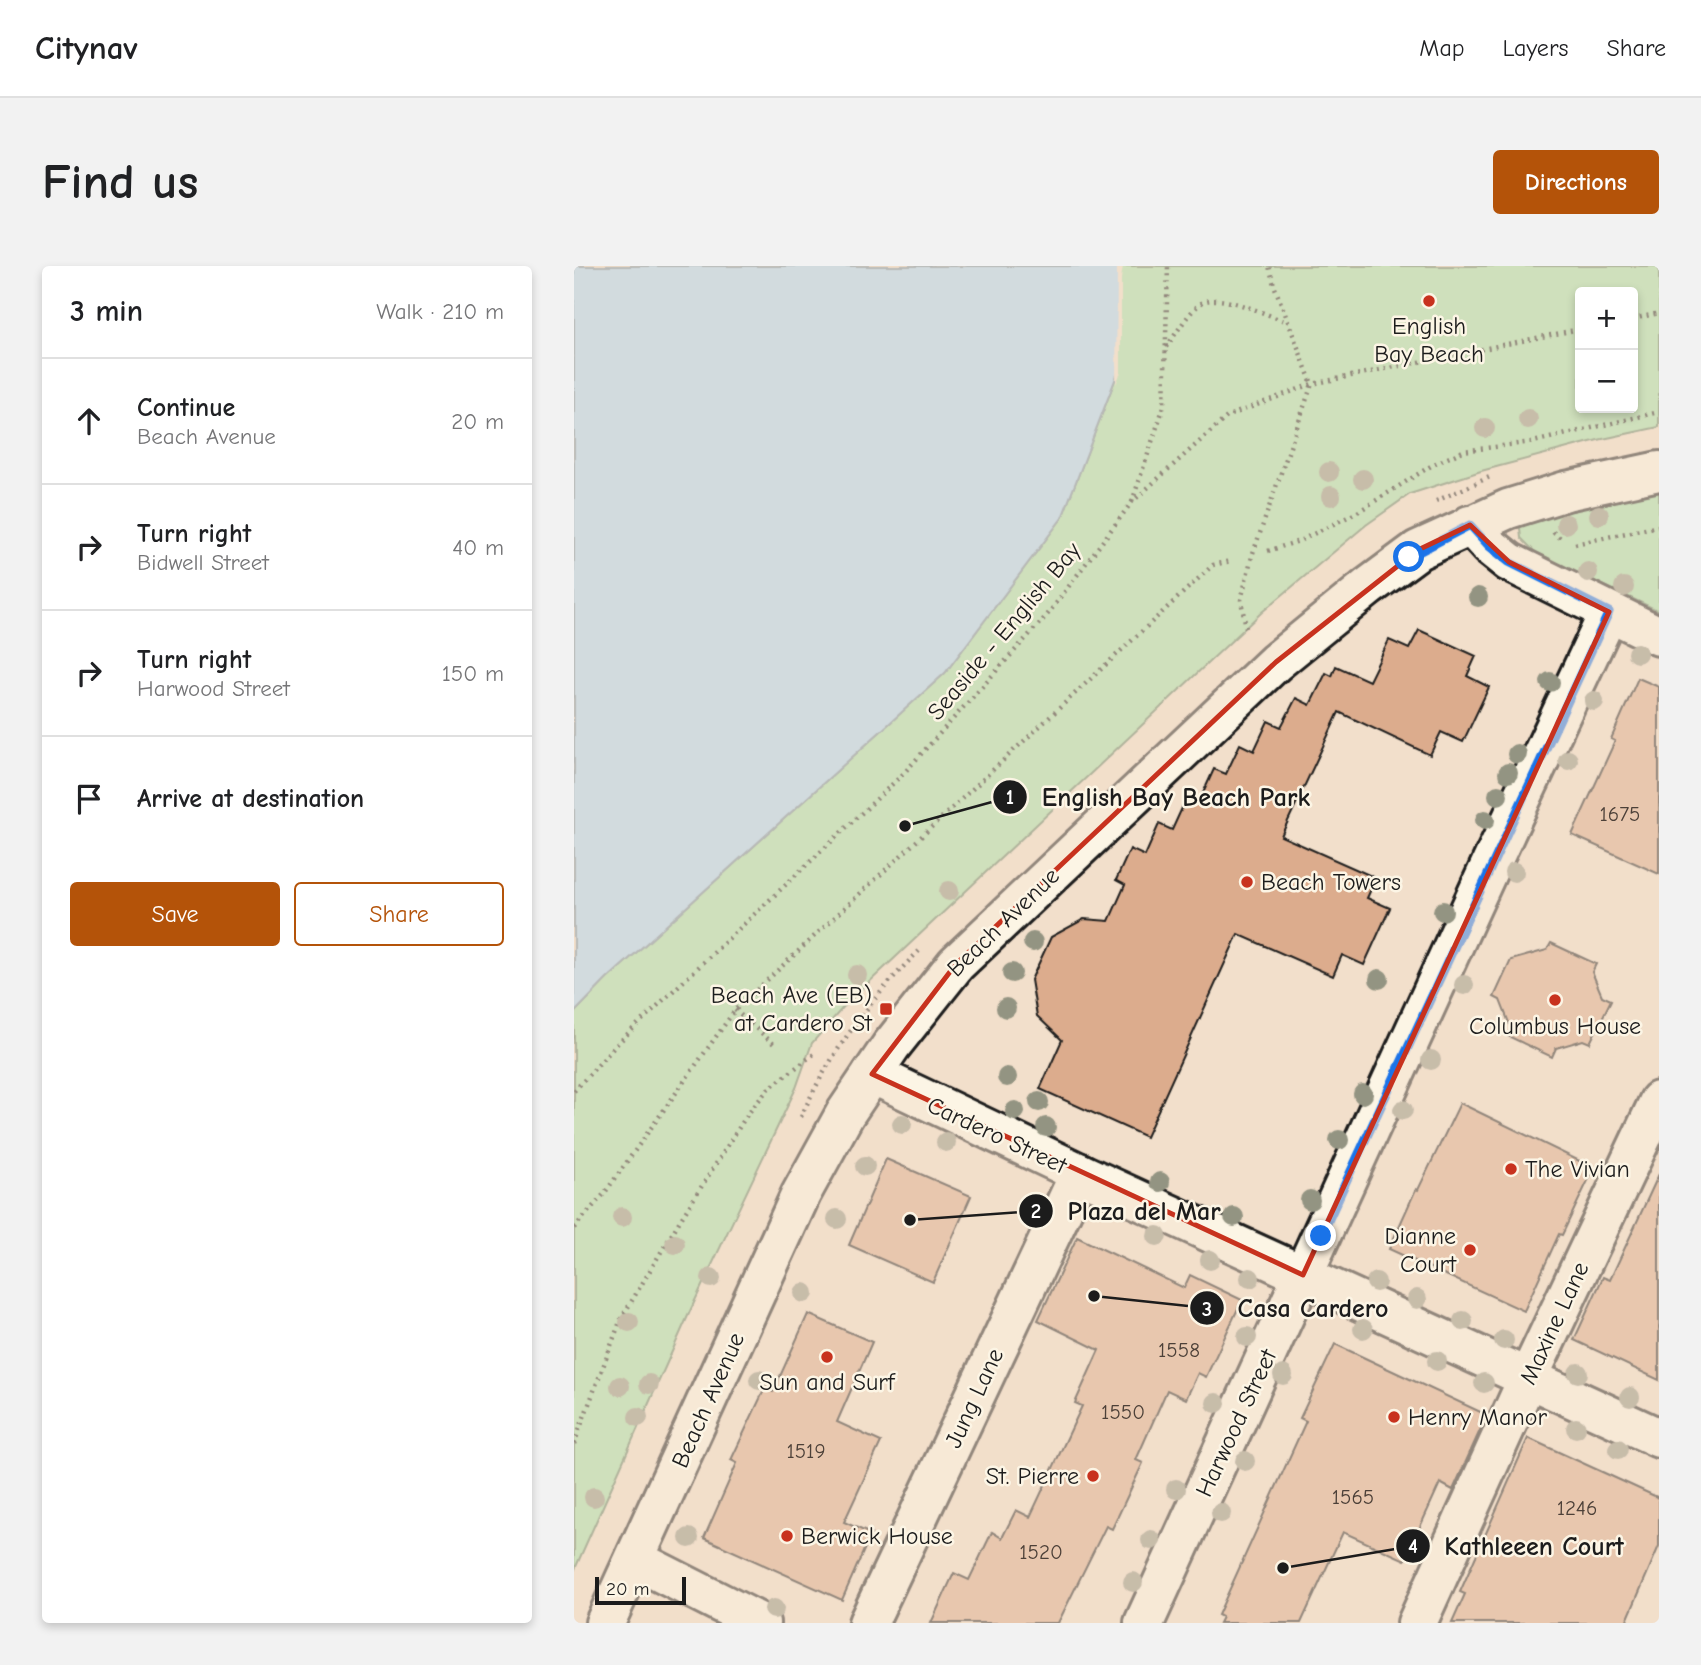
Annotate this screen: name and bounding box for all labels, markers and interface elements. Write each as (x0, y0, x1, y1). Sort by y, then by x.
text: Citynav (35, 29, 138, 67)
text: Map (1419, 34, 1465, 62)
text: Layers (1503, 34, 1568, 62)
text: Share (1606, 34, 1666, 62)
button: Directions (1493, 150, 1659, 214)
text: Find us (42, 154, 198, 210)
map controls (1575, 287, 1638, 413)
button: + (1575, 287, 1638, 350)
marker: English Bay Beach (1421, 293, 1437, 309)
text: 3 min (70, 294, 143, 329)
text: Walk · 210 m (376, 298, 504, 325)
place label: English Bay Beach (1374, 312, 1484, 368)
button: − (1575, 350, 1638, 413)
text: Continue (137, 393, 235, 423)
icon: ahead (70, 402, 108, 440)
text: 20 m (451, 408, 504, 435)
text: Beach Avenue (137, 423, 276, 450)
text: Turn right (137, 519, 251, 549)
icon: right (70, 528, 108, 566)
text: 40 m (452, 534, 504, 561)
street label: Seaside - English Bay (921, 536, 1087, 726)
route start (1393, 541, 1424, 572)
text: Bidwell Street (137, 549, 269, 576)
text: Turn right (137, 645, 251, 675)
icon: right (70, 654, 108, 692)
text: 150 m (442, 660, 504, 687)
text: Harwood Street (137, 675, 290, 702)
callout: English Bay Beach Park (993, 774, 1324, 821)
icon: arrive (70, 780, 108, 818)
text: English Bay Beach Park (1042, 783, 1310, 813)
text: Arrive at destination (137, 784, 364, 814)
text: 1 (1006, 785, 1014, 809)
house number: 1675 (1599, 802, 1641, 826)
street label: Beach Avenue (941, 862, 1065, 982)
place label: Beach Towers (1261, 868, 1401, 896)
marker: Beach Towers (1239, 874, 1255, 890)
button: Save (70, 882, 280, 946)
button: Share (294, 882, 504, 946)
place label: Beach Ave (EB) at Cardero St (711, 981, 873, 1037)
marker: Columbus House (1547, 992, 1563, 1008)
marker: Beach Ave (EB) at Cardero St (878, 1001, 894, 1017)
place label: Columbus House (1469, 1012, 1641, 1040)
street label: Cardero Street (923, 1090, 1072, 1180)
place label: The Vivian (1525, 1155, 1630, 1183)
marker: The Vivian (1503, 1161, 1519, 1177)
callout: Plaza del Mar (1018, 1187, 1234, 1234)
text: Plaza del Mar (1067, 1197, 1221, 1227)
text: 2 (1031, 1199, 1041, 1223)
route end (1305, 1220, 1336, 1251)
place label: Dianne Court (1385, 1222, 1457, 1278)
marker: Dianne Court (1462, 1242, 1478, 1258)
street label: Maxine Lane (1513, 1257, 1595, 1389)
callout: Casa Cardero (1189, 1285, 1403, 1332)
text: Casa Cardero (1238, 1294, 1388, 1324)
text: 3 (1202, 1297, 1212, 1321)
street label: Beach Avenue (666, 1328, 750, 1472)
house number: 1558 (1158, 1338, 1200, 1362)
street label: Jung Lane (939, 1344, 1009, 1452)
street label: Harwood Street (1190, 1344, 1283, 1501)
marker: Sun and Surf (819, 1349, 835, 1365)
place label: Sun and Surf (760, 1368, 896, 1396)
house number: 1550 (1101, 1400, 1145, 1424)
place label: Henry Manor (1408, 1403, 1547, 1431)
marker: Henry Manor (1386, 1409, 1402, 1425)
house number: 1519 (786, 1439, 826, 1463)
place label: St. Pierre (986, 1462, 1079, 1490)
marker: St. Pierre (1085, 1468, 1101, 1484)
house number: 1565 (1332, 1485, 1374, 1509)
house number: 1246 (1557, 1496, 1597, 1520)
place label: Berwick House (801, 1522, 953, 1550)
callout: Kathleeen Court (1395, 1522, 1638, 1569)
marker: Berwick House (779, 1528, 795, 1544)
text: Kathleeen Court (1444, 1532, 1624, 1562)
text: 4 (1408, 1534, 1418, 1558)
house number: 1520 (1019, 1540, 1063, 1564)
scale bar (595, 1574, 686, 1606)
text: 20 m (606, 1578, 650, 1600)

